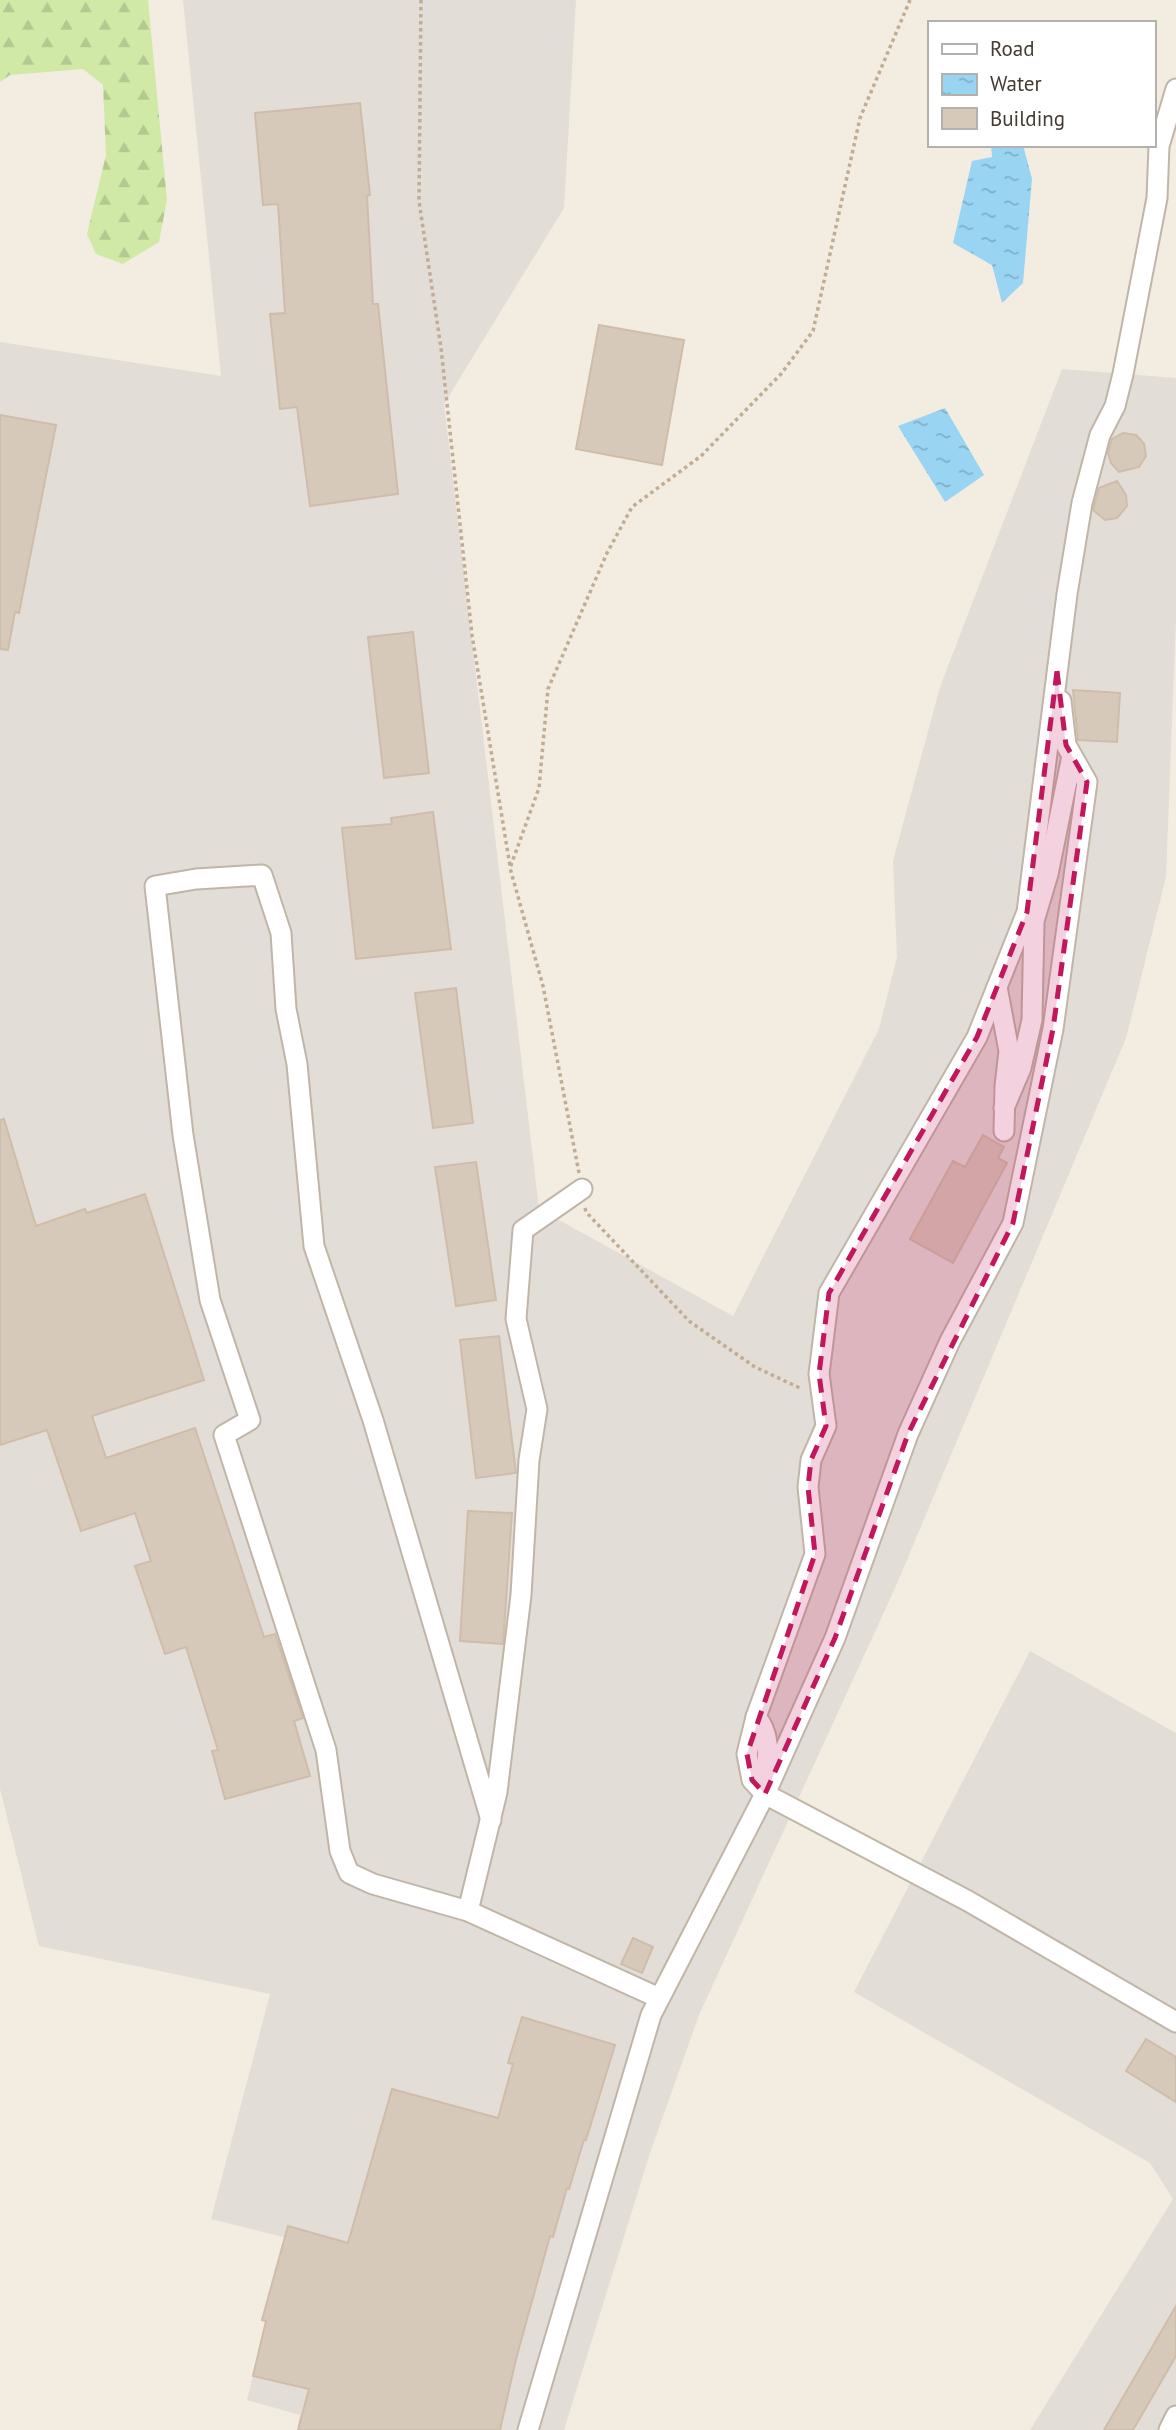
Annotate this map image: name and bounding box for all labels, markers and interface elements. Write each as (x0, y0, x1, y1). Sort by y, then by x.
legend (928, 21, 1155, 147)
text: Road (990, 35, 1034, 62)
text: Water (990, 70, 1042, 97)
text: Building (990, 105, 1065, 132)

